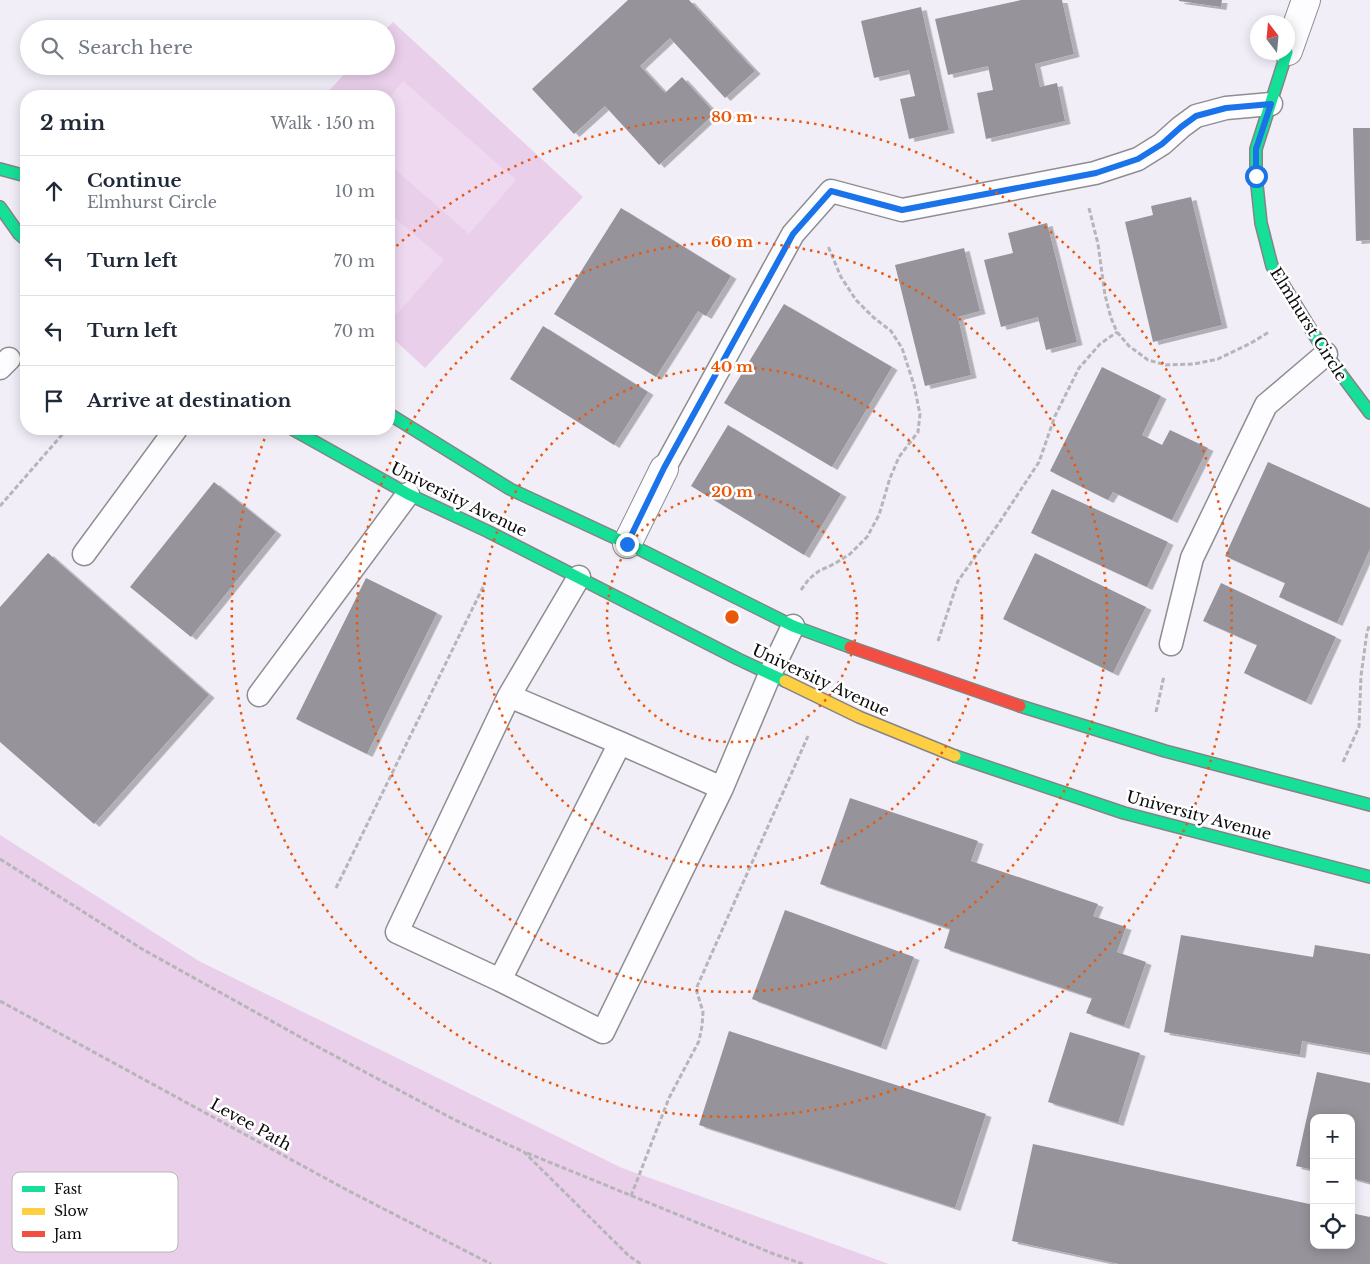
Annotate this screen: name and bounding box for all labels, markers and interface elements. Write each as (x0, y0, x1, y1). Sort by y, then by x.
north arrow (1250, 15, 1295, 60)
search box (20, 20, 395, 75)
icon: search (38, 34, 66, 62)
text: Search here (78, 36, 193, 59)
text: 80 m (711, 107, 753, 126)
text: 2 min (40, 110, 105, 136)
text: Walk · 150 m (271, 113, 375, 133)
route start (1245, 165, 1268, 188)
text: Continue (87, 169, 182, 192)
icon: ahead (40, 177, 68, 205)
text: 10 m (335, 181, 375, 201)
text: Elmhurst Circle (87, 192, 217, 212)
text: 60 m (711, 232, 753, 251)
icon: left (40, 247, 68, 275)
text: Turn left (87, 249, 178, 272)
text: 70 m (334, 251, 375, 271)
street label: Elmhurst Circle (1266, 264, 1352, 384)
icon: left (40, 317, 68, 345)
text: Turn left (87, 319, 178, 342)
text: 70 m (334, 321, 375, 341)
text: 40 m (711, 357, 753, 376)
icon: arrive (40, 387, 68, 415)
text: Arrive at destination (87, 389, 291, 412)
street label: University Avenue (388, 457, 530, 541)
text: 20 m (711, 482, 753, 501)
route end (616, 533, 639, 556)
centre of rings (723, 608, 741, 626)
street label: University Avenue (749, 639, 893, 721)
street label: University Avenue (1124, 786, 1274, 844)
street label: Levee Path (207, 1094, 295, 1154)
map controls (1310, 1114, 1355, 1249)
button: + (1310, 1114, 1355, 1159)
button: − (1310, 1159, 1355, 1204)
legend (12, 1172, 178, 1252)
text: Fast (54, 1180, 83, 1198)
text: Slow (54, 1202, 88, 1220)
button: locate (1310, 1204, 1355, 1249)
text: Jam (52, 1225, 82, 1243)

